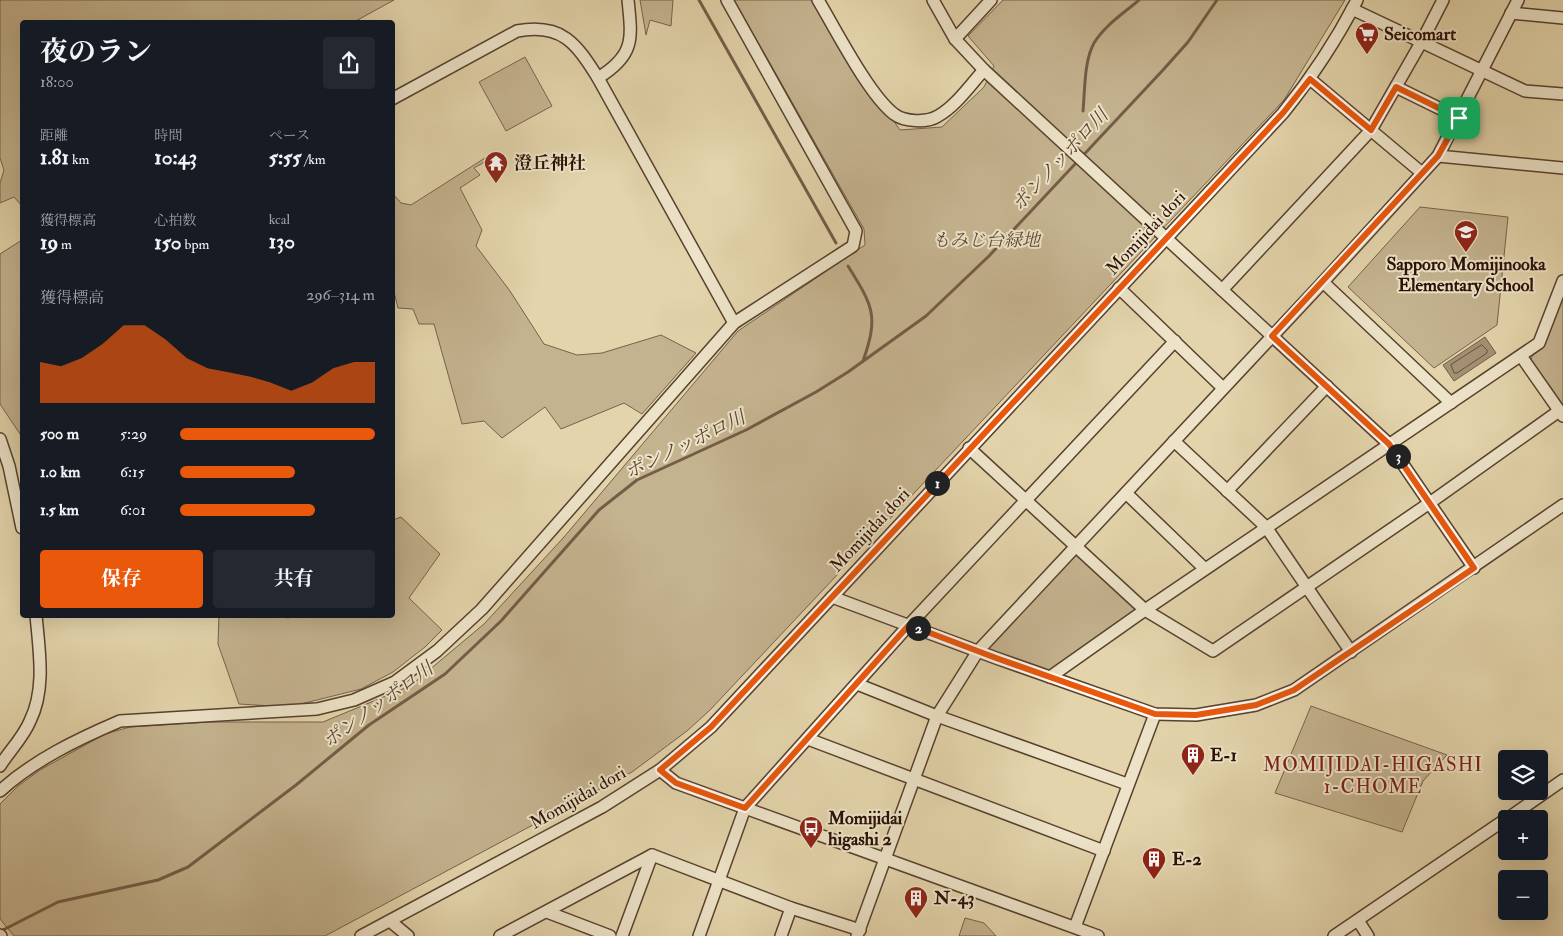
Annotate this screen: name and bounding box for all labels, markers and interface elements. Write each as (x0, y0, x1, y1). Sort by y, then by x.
supermarket icon: Seicomart (1354, 21, 1380, 55)
place label: Seicomart (1384, 23, 1456, 46)
text: 夜のラン (40, 35, 152, 70)
button: share (323, 37, 375, 89)
text: 18:00 (40, 72, 74, 92)
pin (1438, 97, 1480, 139)
water label: ポンノッポロ川 (1007, 102, 1115, 216)
icon: arrive (1445, 104, 1473, 132)
text: 距離 (40, 127, 68, 144)
text: 時間 (154, 127, 182, 144)
text: ペース (269, 127, 310, 144)
text: 1.81 (40, 144, 69, 171)
text: 10:43 (154, 144, 197, 171)
text: 5:55 (269, 144, 302, 171)
temple icon: 澄丘神社 (483, 150, 509, 184)
text: km (69, 151, 89, 168)
text: /km (302, 151, 326, 168)
place label: 澄丘神社 (514, 152, 586, 175)
street label: Momijidai dori (1101, 186, 1191, 280)
text: kcal (269, 211, 290, 228)
text: 獲得標高 (40, 212, 96, 229)
text: 心拍数 (154, 212, 196, 229)
school or university icon: Sapporo Momijinooka Elementary School (1453, 219, 1479, 253)
text: 130 (269, 228, 295, 255)
text: 19 (40, 229, 58, 256)
text: 150 (154, 229, 182, 256)
park label: もみじ台緑地 (932, 229, 1042, 252)
text: m (58, 236, 72, 253)
text: bpm (182, 236, 209, 253)
place label: Sapporo Momijinooka Elementary School (1386, 253, 1546, 297)
text: 296–314 m (306, 285, 375, 305)
text: 獲得標高 (40, 288, 104, 308)
water label: ポンノッポロ川 (621, 405, 751, 484)
text: 500 m (40, 424, 79, 444)
text: 5:29 (120, 424, 147, 444)
pin: 3 (1386, 444, 1410, 468)
text: 3 (1396, 448, 1401, 465)
text: 1.0 km (40, 462, 80, 482)
text: 6:15 (120, 462, 145, 482)
pin: 1 (924, 470, 950, 496)
text: 1 (935, 475, 940, 492)
street label: Momijidai dori (825, 483, 915, 577)
text: 1.5 km (40, 500, 79, 520)
text: 6:01 (120, 500, 146, 520)
button: 保存 (40, 550, 203, 608)
button: 共有 (213, 550, 375, 608)
pin: 2 (906, 616, 930, 640)
text: 2 (915, 620, 922, 637)
water label: ポンノッポロ川 (318, 656, 440, 753)
building icon: E-1 (1180, 742, 1206, 776)
place label: E-1 (1210, 744, 1237, 767)
map controls (1498, 750, 1548, 920)
button: layers (1498, 750, 1548, 800)
district label: MOMIJIDAI-HIGASHI 1-CHOME (1263, 753, 1483, 799)
street label: Momijidai dori (526, 761, 630, 835)
place label: Momijidai higashi 2 (827, 807, 903, 851)
button: + (1498, 810, 1548, 860)
bus stop icon: Momijidai higashi 2 (798, 815, 824, 849)
building icon: E-2 (1141, 846, 1167, 880)
place label: E-2 (1172, 848, 1202, 871)
button: − (1498, 870, 1548, 920)
building icon: N-43 (903, 885, 929, 919)
place label: N-43 (933, 887, 974, 910)

